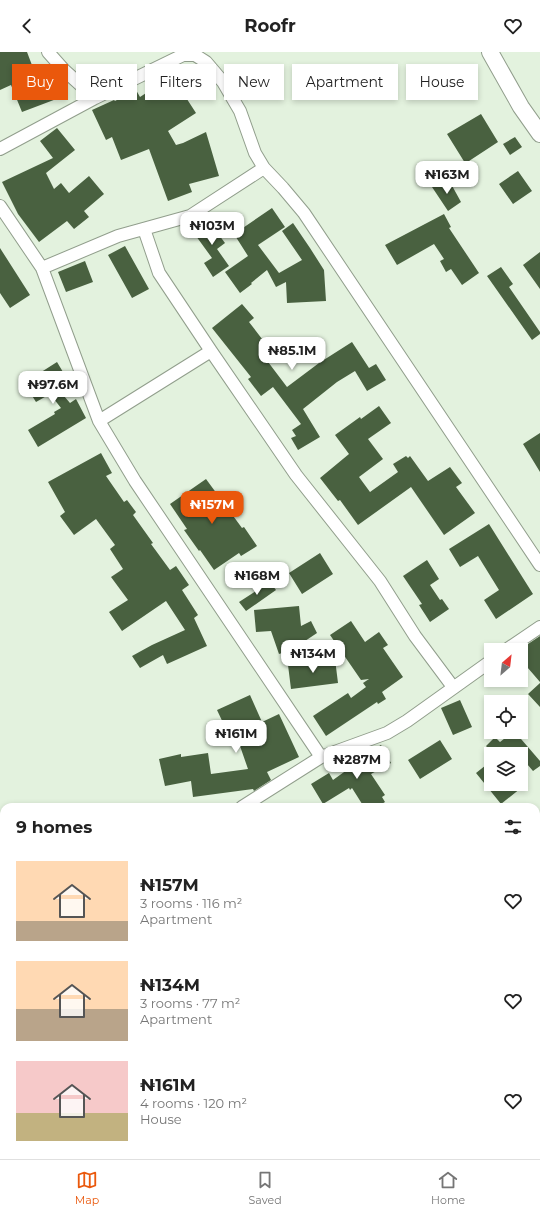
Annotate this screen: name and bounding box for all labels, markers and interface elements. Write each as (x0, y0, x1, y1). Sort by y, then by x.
icon: back (16, 15, 38, 37)
text: Roofr (244, 15, 296, 37)
icon: heart (502, 15, 524, 37)
chip: Buy (12, 64, 68, 100)
chip: Rent (76, 64, 137, 100)
chip: Filters (145, 64, 216, 100)
chip: New (224, 64, 284, 100)
chip: Apartment (292, 64, 398, 100)
chip: House (406, 64, 478, 100)
pin: ₦163M (419, 161, 475, 195)
text: ₦163M (424, 166, 470, 182)
pin: ₦103M (184, 212, 240, 246)
text: ₦103M (189, 217, 235, 233)
pin: ₦85.1M (259, 337, 325, 371)
text: ₦85.1M (268, 342, 316, 358)
pin: ₦97.6M (20, 371, 86, 405)
text: ₦97.6M (27, 376, 79, 392)
pin: ₦157M (184, 491, 240, 525)
text: ₦157M (190, 496, 234, 512)
pin: ₦168M (229, 562, 285, 596)
text: ₦168M (234, 567, 280, 583)
pin: ₦134M (285, 640, 341, 674)
north arrow (484, 643, 528, 687)
map controls (484, 643, 528, 791)
text: ₦134M (290, 645, 336, 661)
button: locate (484, 695, 528, 739)
pin: ₦161M (208, 720, 264, 754)
text: ₦161M (215, 725, 257, 741)
pin: ₦287M (329, 746, 385, 780)
button: layers (484, 747, 528, 791)
text: ₦287M (333, 751, 381, 767)
icon: filters (502, 816, 524, 838)
text: 9 homes (16, 817, 92, 837)
text: ₦157M (140, 875, 199, 895)
icon: home (48, 877, 96, 925)
icon: heart (502, 890, 524, 912)
text: 3 rooms · 116 m² (140, 895, 242, 911)
text: Apartment (140, 911, 212, 927)
text: ₦134M (140, 975, 200, 995)
icon: home (48, 977, 96, 1025)
icon: heart (502, 990, 524, 1012)
text: 3 rooms · 77 m² (140, 995, 240, 1011)
text: Apartment (140, 1011, 212, 1027)
text: ₦161M (140, 1075, 196, 1095)
icon: home (48, 1077, 96, 1125)
icon: heart (502, 1090, 524, 1112)
text: 4 rooms · 120 m² (140, 1095, 247, 1111)
text: House (140, 1111, 182, 1127)
tab: Map (75, 1169, 99, 1207)
tab: Saved (249, 1169, 282, 1207)
tab: Home (431, 1169, 465, 1207)

